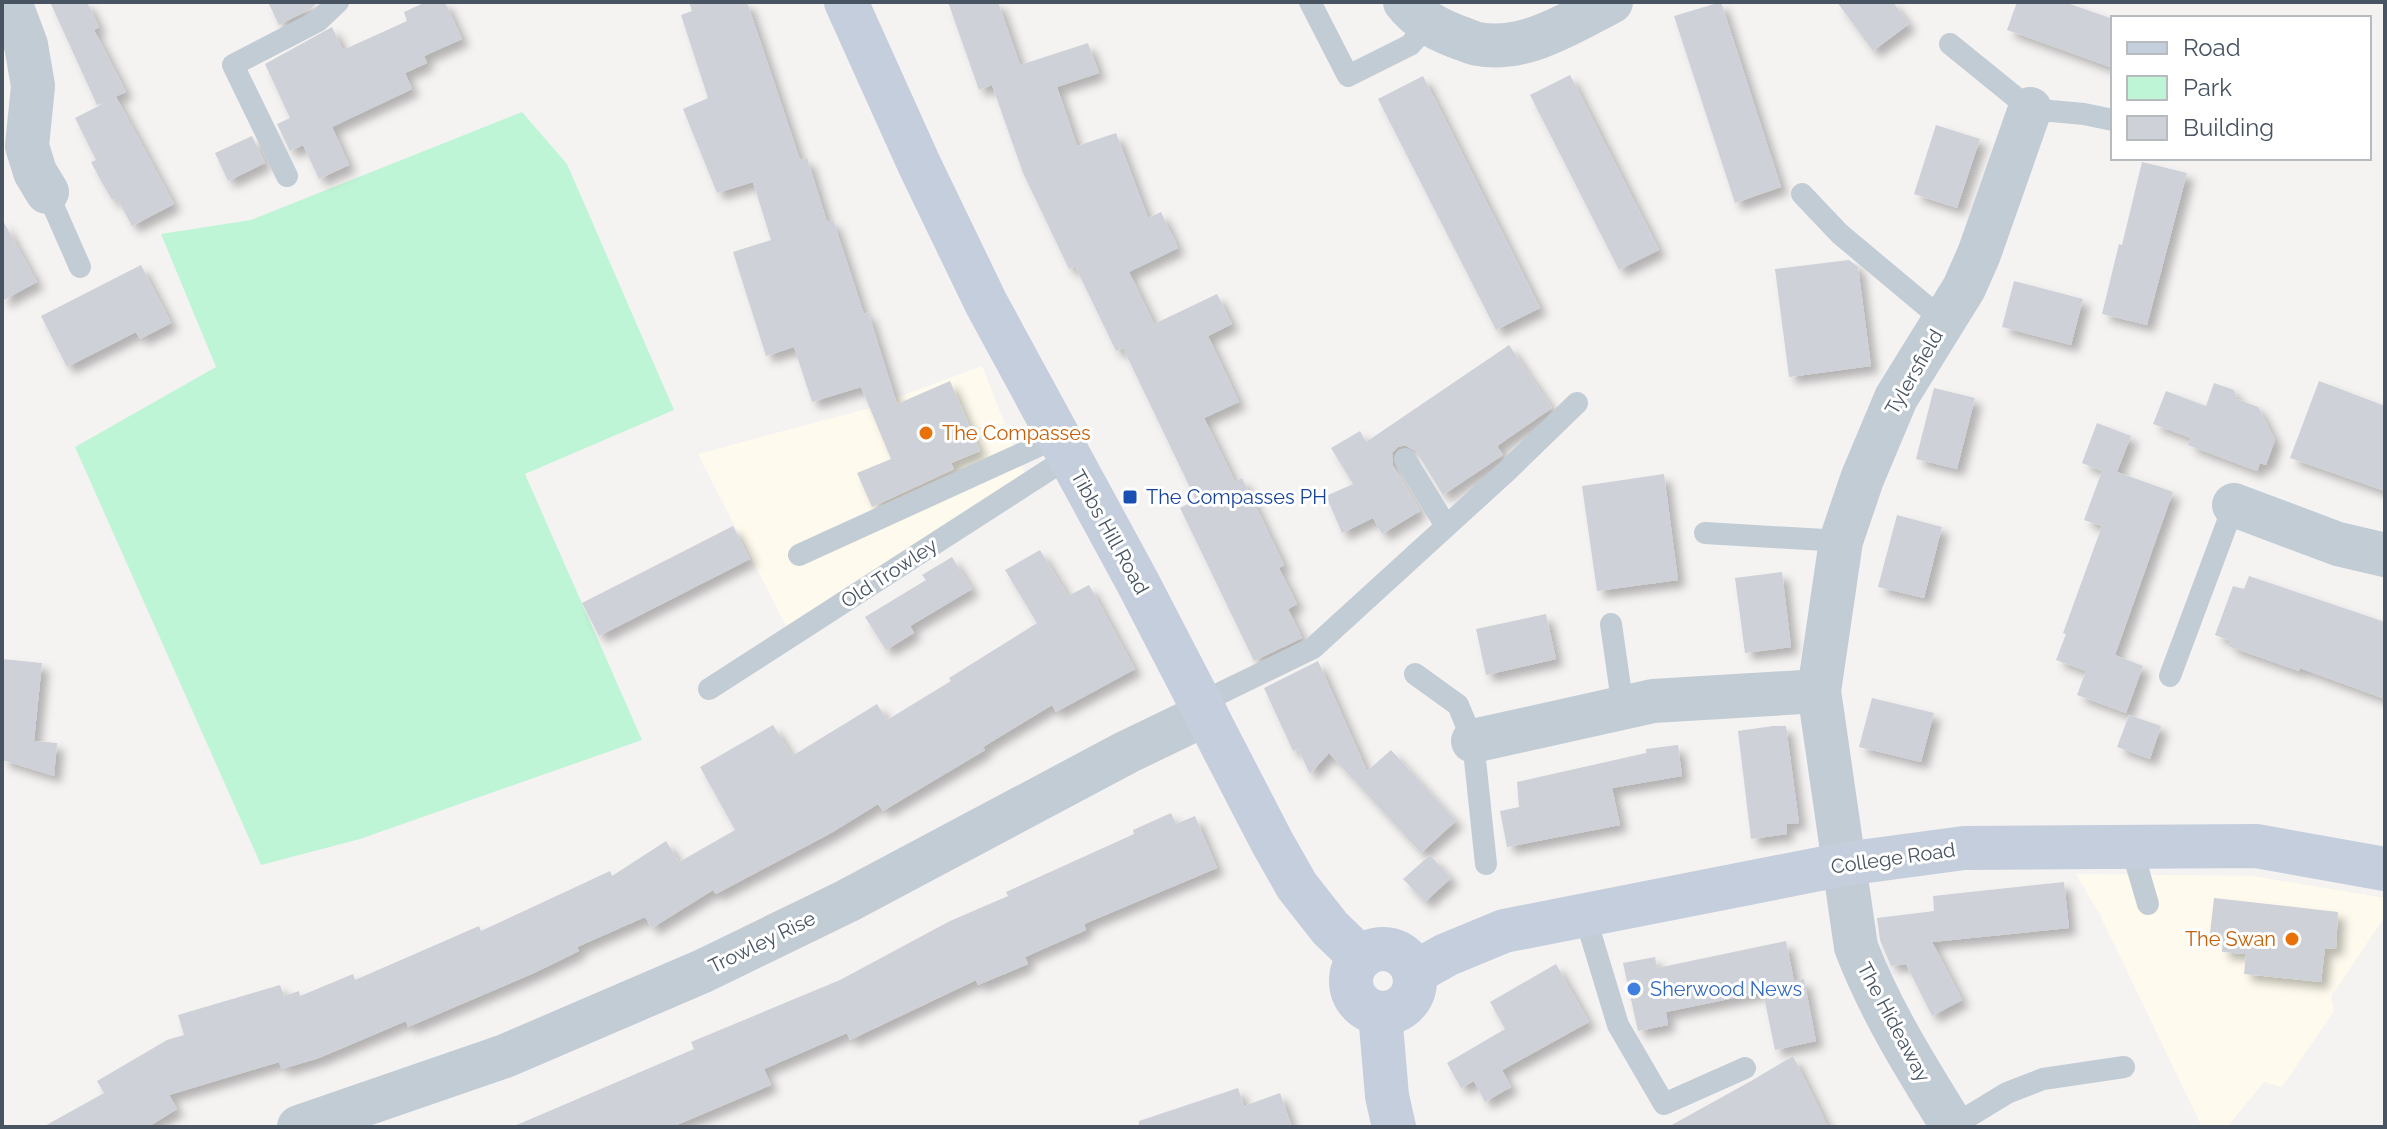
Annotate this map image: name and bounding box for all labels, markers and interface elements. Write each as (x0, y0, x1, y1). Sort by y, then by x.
legend (2111, 16, 2371, 160)
text: Road (2183, 33, 2241, 62)
text: Park (2183, 73, 2232, 102)
text: Building (2183, 113, 2274, 142)
street label: Tylersfield (1880, 325, 1948, 419)
place label: The Compasses (942, 421, 1091, 445)
marker: The Compasses (917, 424, 935, 442)
street label: Tibbs Hill Road (1066, 466, 1154, 598)
place label: The Compasses PH (1146, 485, 1327, 509)
marker: The Compasses PH (1121, 488, 1139, 506)
street label: Old Trowley (836, 533, 942, 613)
street label: College Road (1829, 837, 1957, 879)
street label: Trowley Rise (705, 906, 820, 978)
place label: The Swan (2185, 927, 2276, 951)
marker: The Swan (2283, 930, 2301, 948)
street label: The Hideaway (1852, 958, 1936, 1086)
place label: Sherwood News (1650, 977, 1802, 1001)
marker: Sherwood News (1625, 980, 1643, 998)

